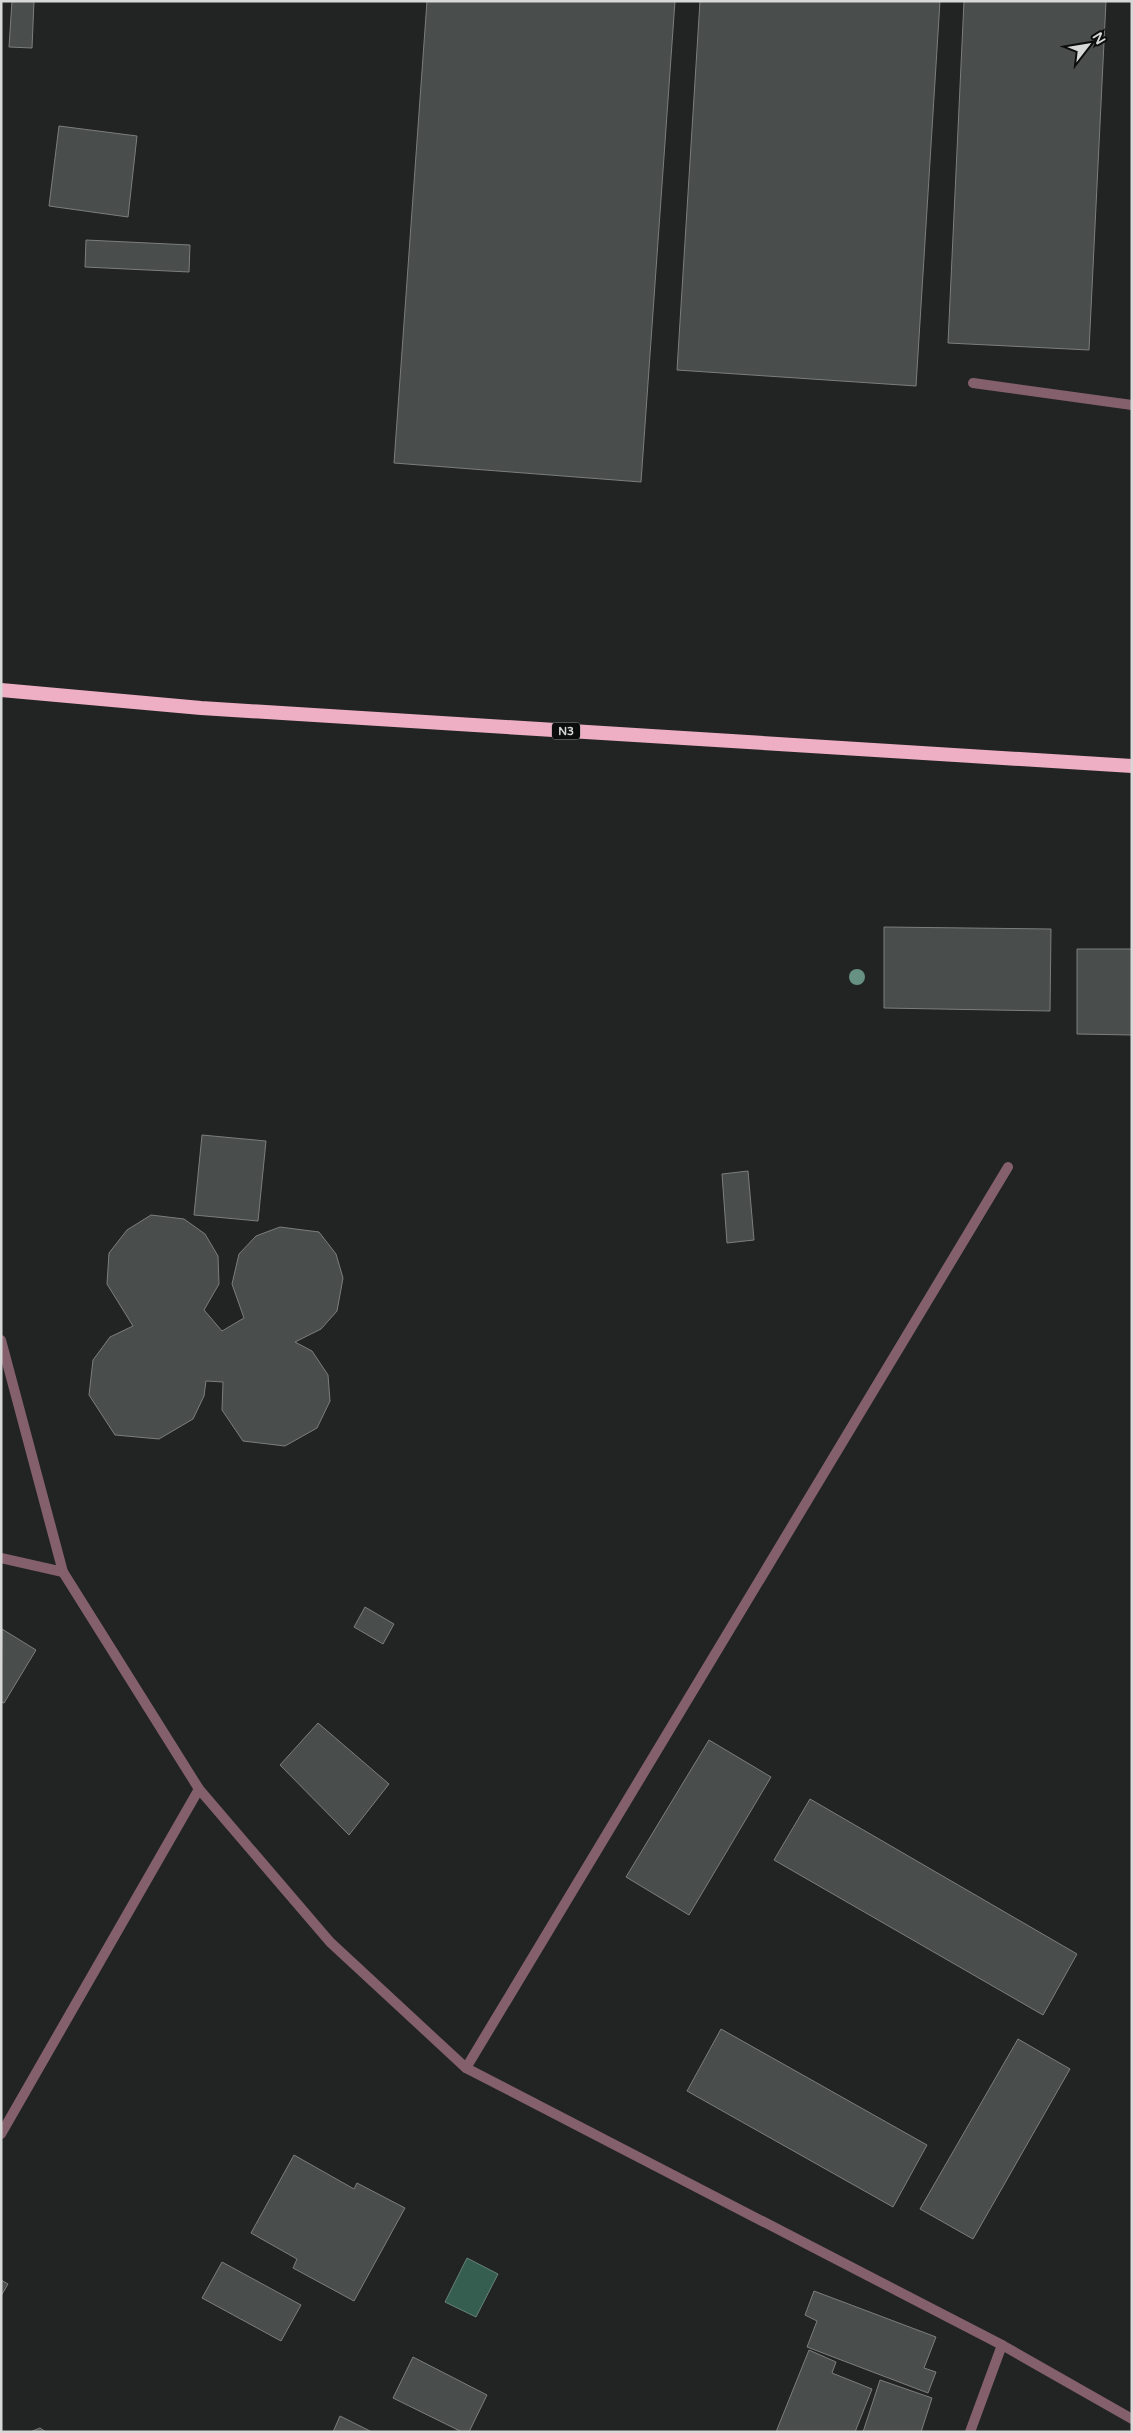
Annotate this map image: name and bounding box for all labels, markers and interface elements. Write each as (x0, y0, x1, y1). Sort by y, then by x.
north arrow (1063, 20, 1113, 70)
text: N (1089, 29, 1109, 48)
road number: N3 (552, 722, 580, 739)

